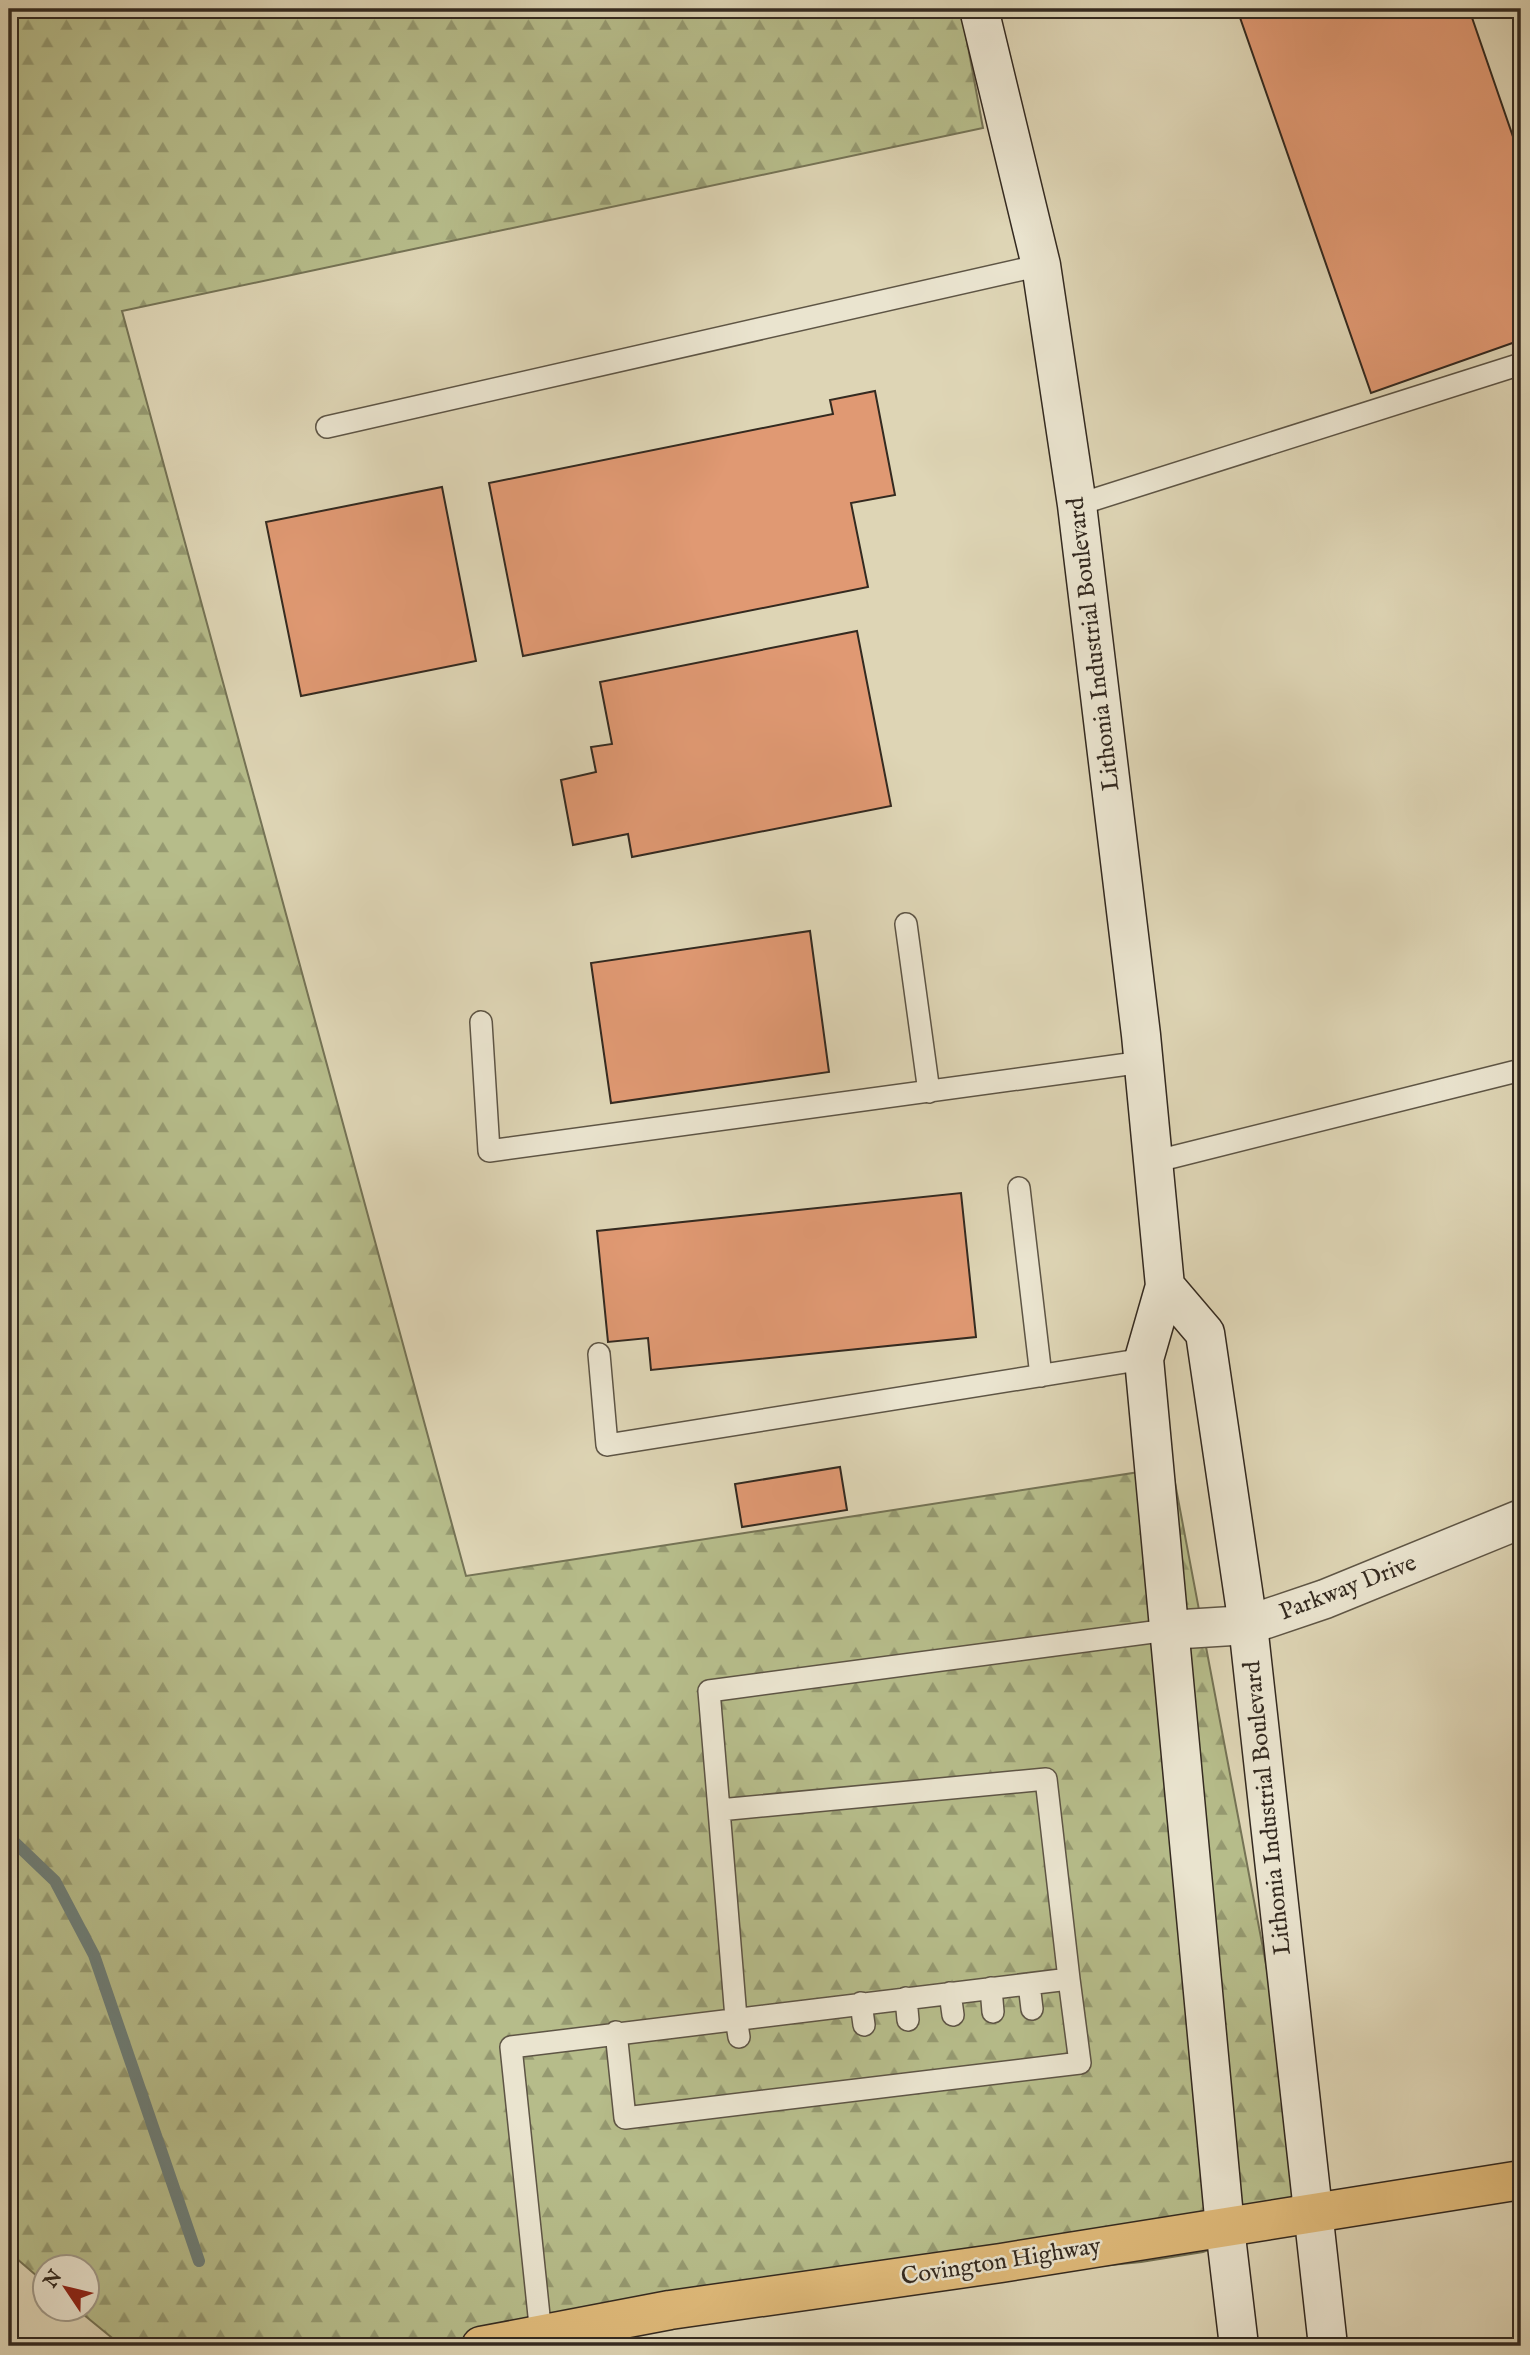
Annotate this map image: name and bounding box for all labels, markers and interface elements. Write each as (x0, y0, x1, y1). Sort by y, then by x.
street label: Lithonia Industrial Boulevard (1061, 495, 1127, 793)
street label: Parkway Drive (1275, 1548, 1421, 1628)
street label: Lithonia Industrial Boulevard (1237, 1659, 1299, 1957)
street label: Covington Highway (899, 2231, 1103, 2293)
north arrow (32, 2254, 102, 2324)
text: N (39, 2265, 69, 2294)

